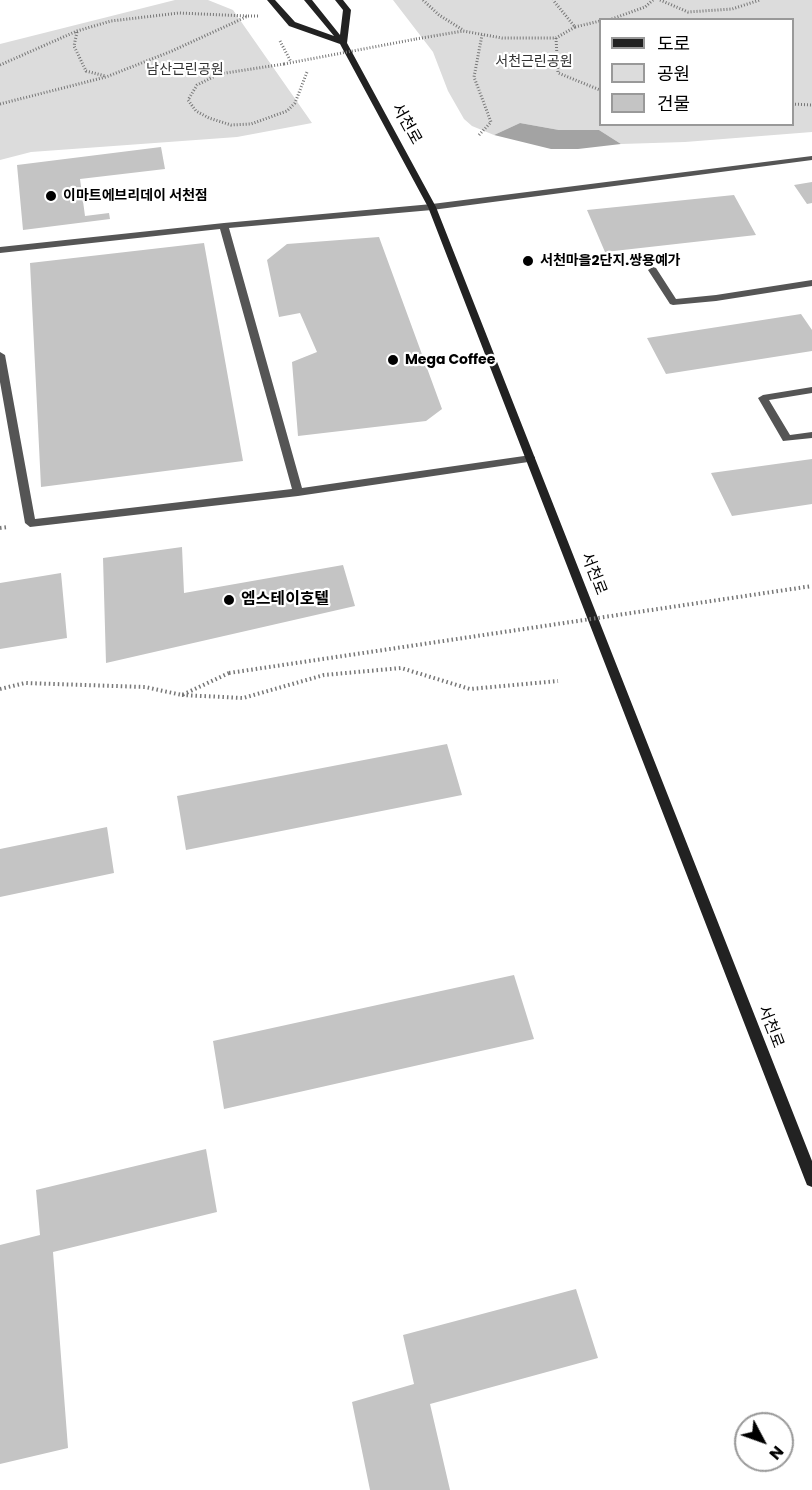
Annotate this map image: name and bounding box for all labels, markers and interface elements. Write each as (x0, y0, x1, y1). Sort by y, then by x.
legend (599, 18, 794, 126)
text: 도로 (657, 31, 690, 56)
park label: 서천근린공원 (495, 54, 573, 70)
text: 공원 (657, 61, 690, 86)
park label: 남산근린공원 (146, 62, 224, 78)
text: 건물 (657, 91, 690, 116)
street label: 서천로 (387, 100, 425, 148)
place label: 이마트에브리데이 서천점 (63, 188, 208, 204)
marker: 이마트에브리데이 서천점 (44, 189, 58, 203)
place label: 서천마을2단지.쌍용예가 (540, 253, 681, 269)
marker: 서천마을2단지.쌍용예가 (521, 254, 535, 268)
place label: Mega Coffee (405, 352, 495, 368)
marker: Mega Coffee (386, 353, 400, 367)
street label: 서천로 (576, 550, 610, 598)
place label: 엠스테이호텔 (241, 590, 329, 610)
marker: 엠스테이호텔 (222, 593, 236, 607)
street label: 서천로 (753, 1003, 787, 1051)
north arrow (734, 1412, 794, 1472)
text: N (764, 1441, 789, 1465)

